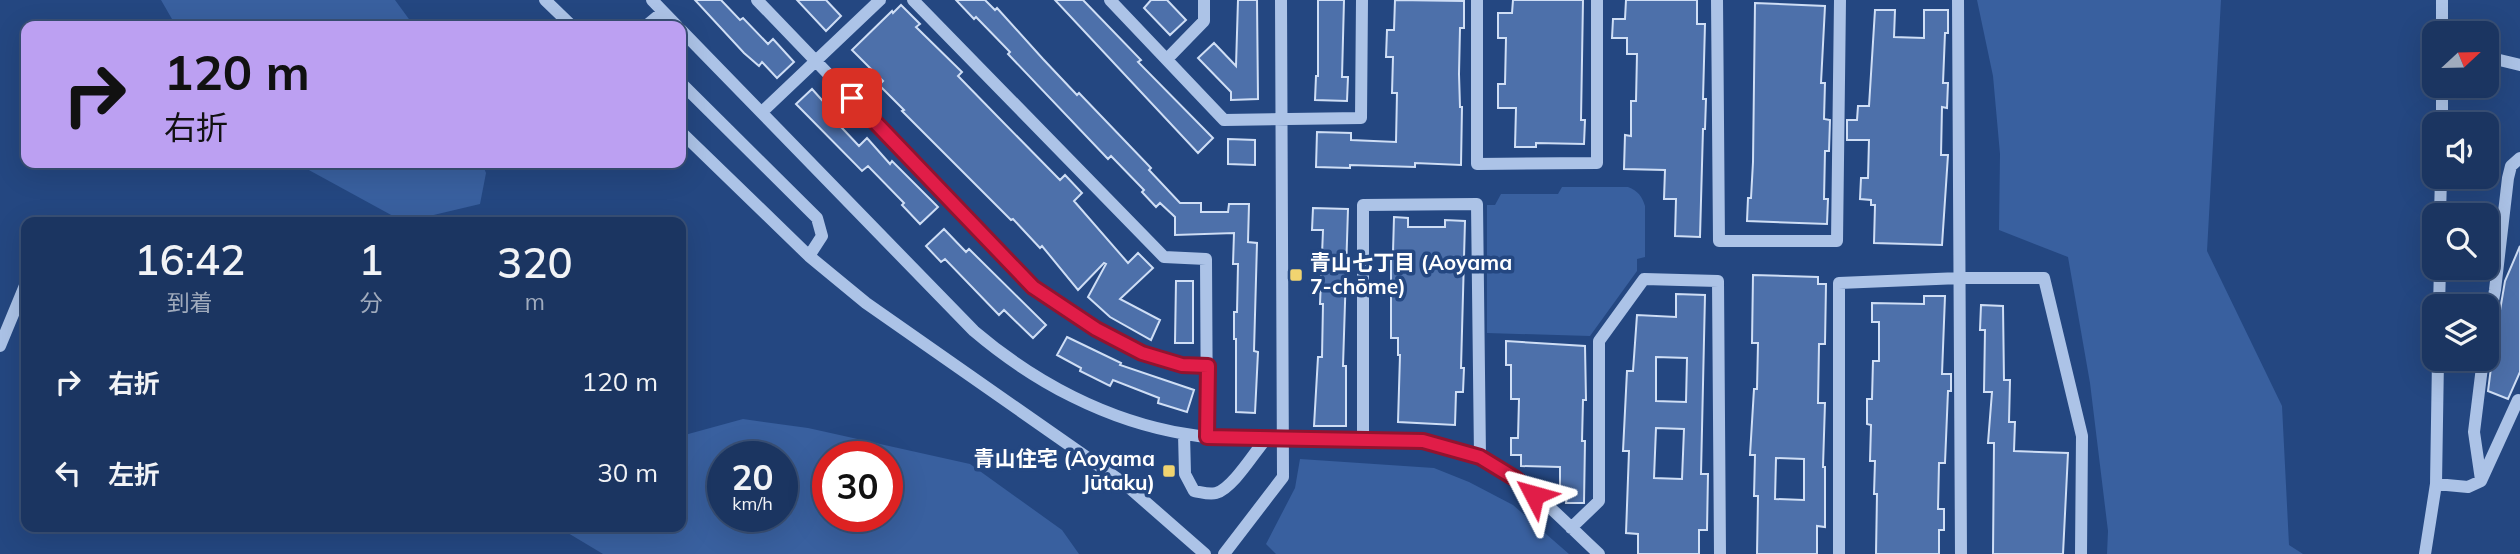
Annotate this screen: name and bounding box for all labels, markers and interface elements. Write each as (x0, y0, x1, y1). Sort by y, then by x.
north arrow (2422, 21, 2499, 98)
map controls (2422, 21, 2499, 371)
text: 120 m (164, 41, 310, 102)
icon: right (49, 49, 140, 140)
pin (822, 68, 882, 128)
icon: arrive (833, 79, 871, 117)
text: 右折 (164, 107, 228, 147)
button: sound (2422, 112, 2499, 189)
button: search (2422, 203, 2499, 280)
text: 16:42 (134, 233, 245, 286)
text: 1 (358, 233, 384, 286)
text: 320 (497, 236, 573, 289)
place label: 青山七丁目 (Aoyama 7-chōme) (1310, 249, 1512, 299)
marker: 青山七丁目 (Aoyama 7-chōme) (1288, 267, 1304, 283)
text: m (525, 287, 545, 316)
text: 到着 (167, 288, 213, 317)
text: 分 (360, 288, 383, 317)
button: layers (2422, 294, 2499, 371)
icon: right (49, 363, 87, 401)
text: 120 m (582, 365, 658, 398)
text: 右折 (108, 367, 160, 400)
speed limit sign: 30 (812, 441, 903, 532)
place label: 青山住宅 (Aoyama Jūtaku) (974, 445, 1155, 495)
icon: left (49, 454, 87, 492)
text: 20 (731, 455, 774, 499)
text: 30 m (597, 456, 658, 489)
text: 左折 (108, 458, 160, 491)
position arrow (1497, 458, 1571, 532)
marker: 青山住宅 (Aoyama Jūtaku) (1161, 463, 1177, 479)
text: km/h (732, 492, 773, 515)

